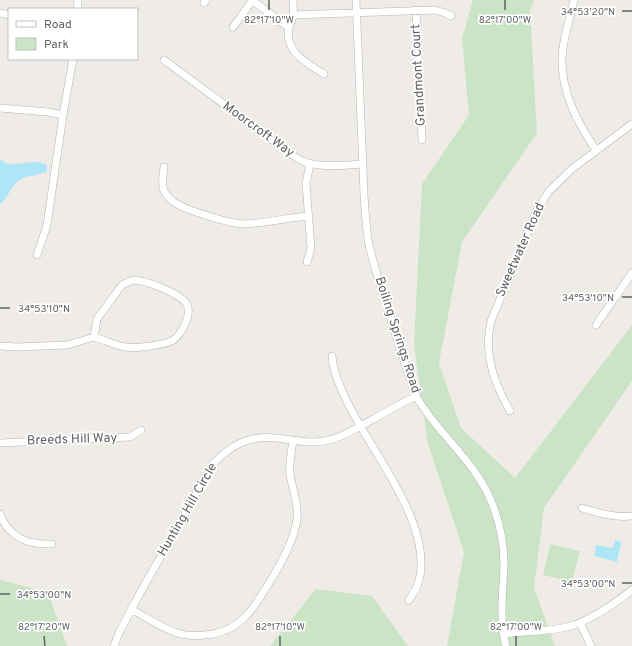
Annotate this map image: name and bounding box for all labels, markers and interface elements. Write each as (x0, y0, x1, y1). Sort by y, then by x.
text: 34°53'20"N (561, 6, 615, 19)
legend (8, 8, 138, 60)
text: 82°17'10"W (244, 14, 294, 27)
text: 82°17'00"W (479, 14, 531, 27)
text: Road (44, 17, 72, 33)
street label: Grandmont Court (408, 23, 430, 127)
text: Park (44, 37, 69, 53)
street label: Moorcroft Way (219, 99, 297, 161)
street label: Sweetwater Road (493, 201, 549, 299)
street label: Boiling Springs Road (371, 275, 423, 395)
text: 34°53'10"N (562, 292, 614, 305)
text: 34°53'10"N (18, 303, 70, 316)
street label: Breeds Hill Way (27, 430, 118, 450)
street label: Hunting Hill Circle (155, 460, 221, 560)
text: 34°53'00"N (561, 578, 615, 591)
text: 34°53'00"N (17, 589, 71, 602)
text: 82°17'20"W (18, 621, 70, 634)
text: 82°17'10"W (255, 621, 305, 634)
text: 82°17'00"W (490, 621, 542, 634)

